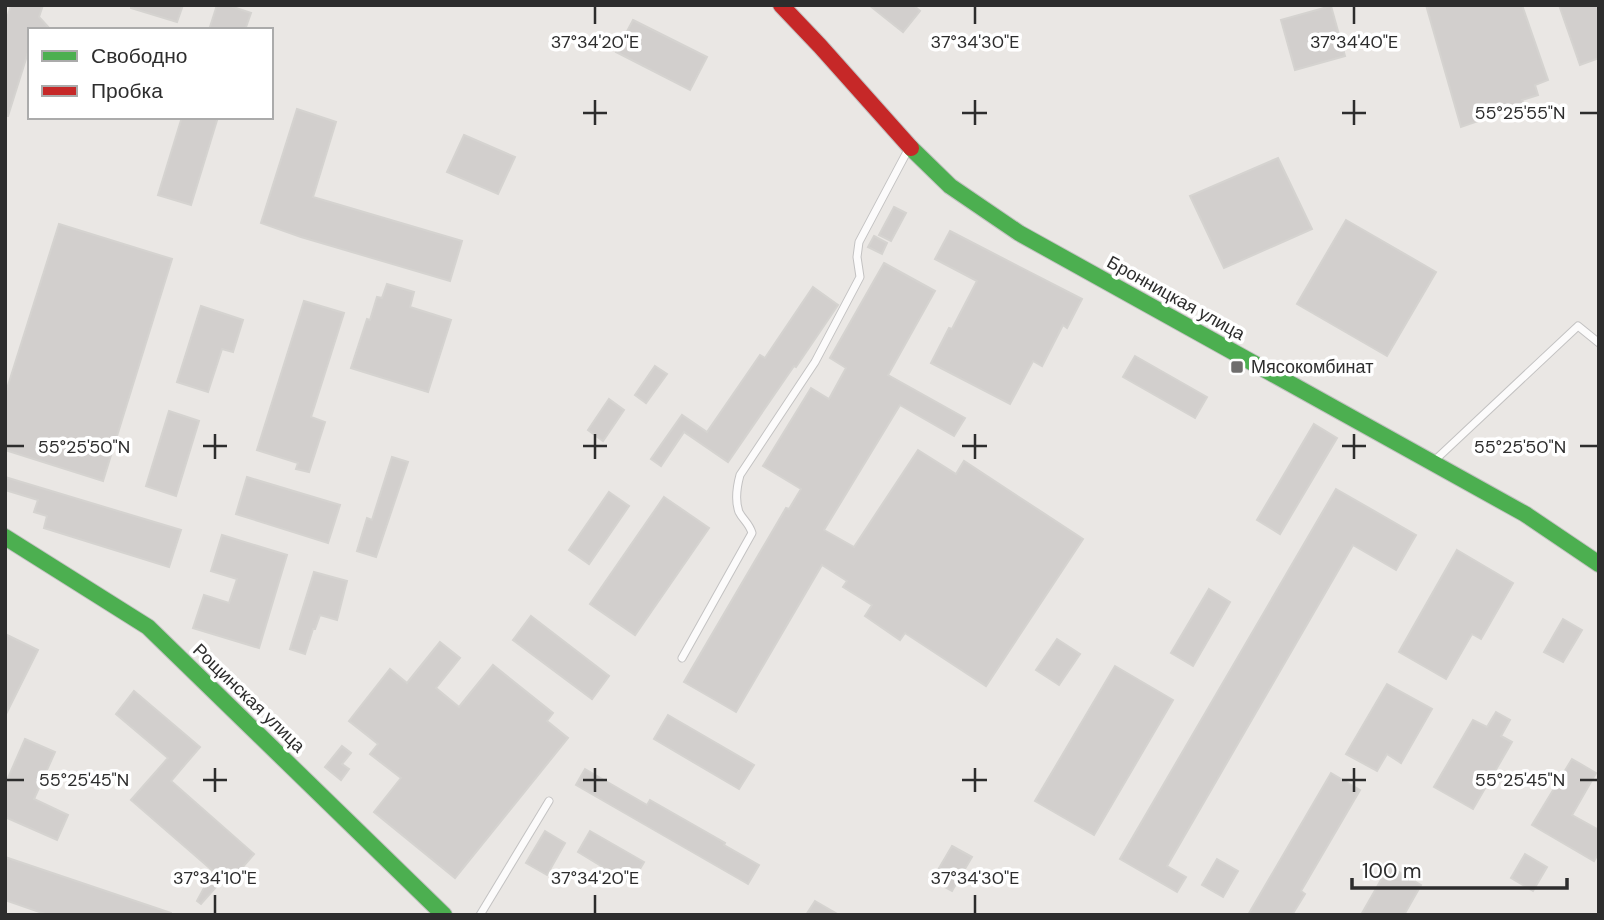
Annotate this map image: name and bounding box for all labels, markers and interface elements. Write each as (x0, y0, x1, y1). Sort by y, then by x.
legend (28, 28, 273, 119)
text: 37°34'20"E (551, 30, 639, 54)
text: 37°34'30"E (931, 30, 1019, 54)
text: 37°34'40"E (1310, 30, 1398, 54)
text: Свободно (91, 42, 188, 70)
text: Пробка (91, 77, 163, 105)
text: 55°25'55"N (1475, 101, 1565, 125)
street label: Бронницкая улица (1103, 250, 1250, 346)
place label: Мясокомбинат (1251, 355, 1373, 379)
marker: Мясокомбинат (1229, 359, 1245, 375)
text: 55°25'50"N (38, 435, 130, 459)
text: 55°25'50"N (1474, 435, 1566, 459)
street label: Рощинская улица (188, 638, 311, 758)
text: 55°25'45"N (39, 768, 129, 792)
text: 55°25'45"N (1475, 768, 1565, 792)
scale bar (1352, 846, 1567, 890)
text: 100 m (1362, 857, 1422, 885)
text: 37°34'10"E (173, 866, 257, 890)
text: 37°34'20"E (551, 866, 639, 890)
text: 37°34'30"E (931, 866, 1019, 890)

